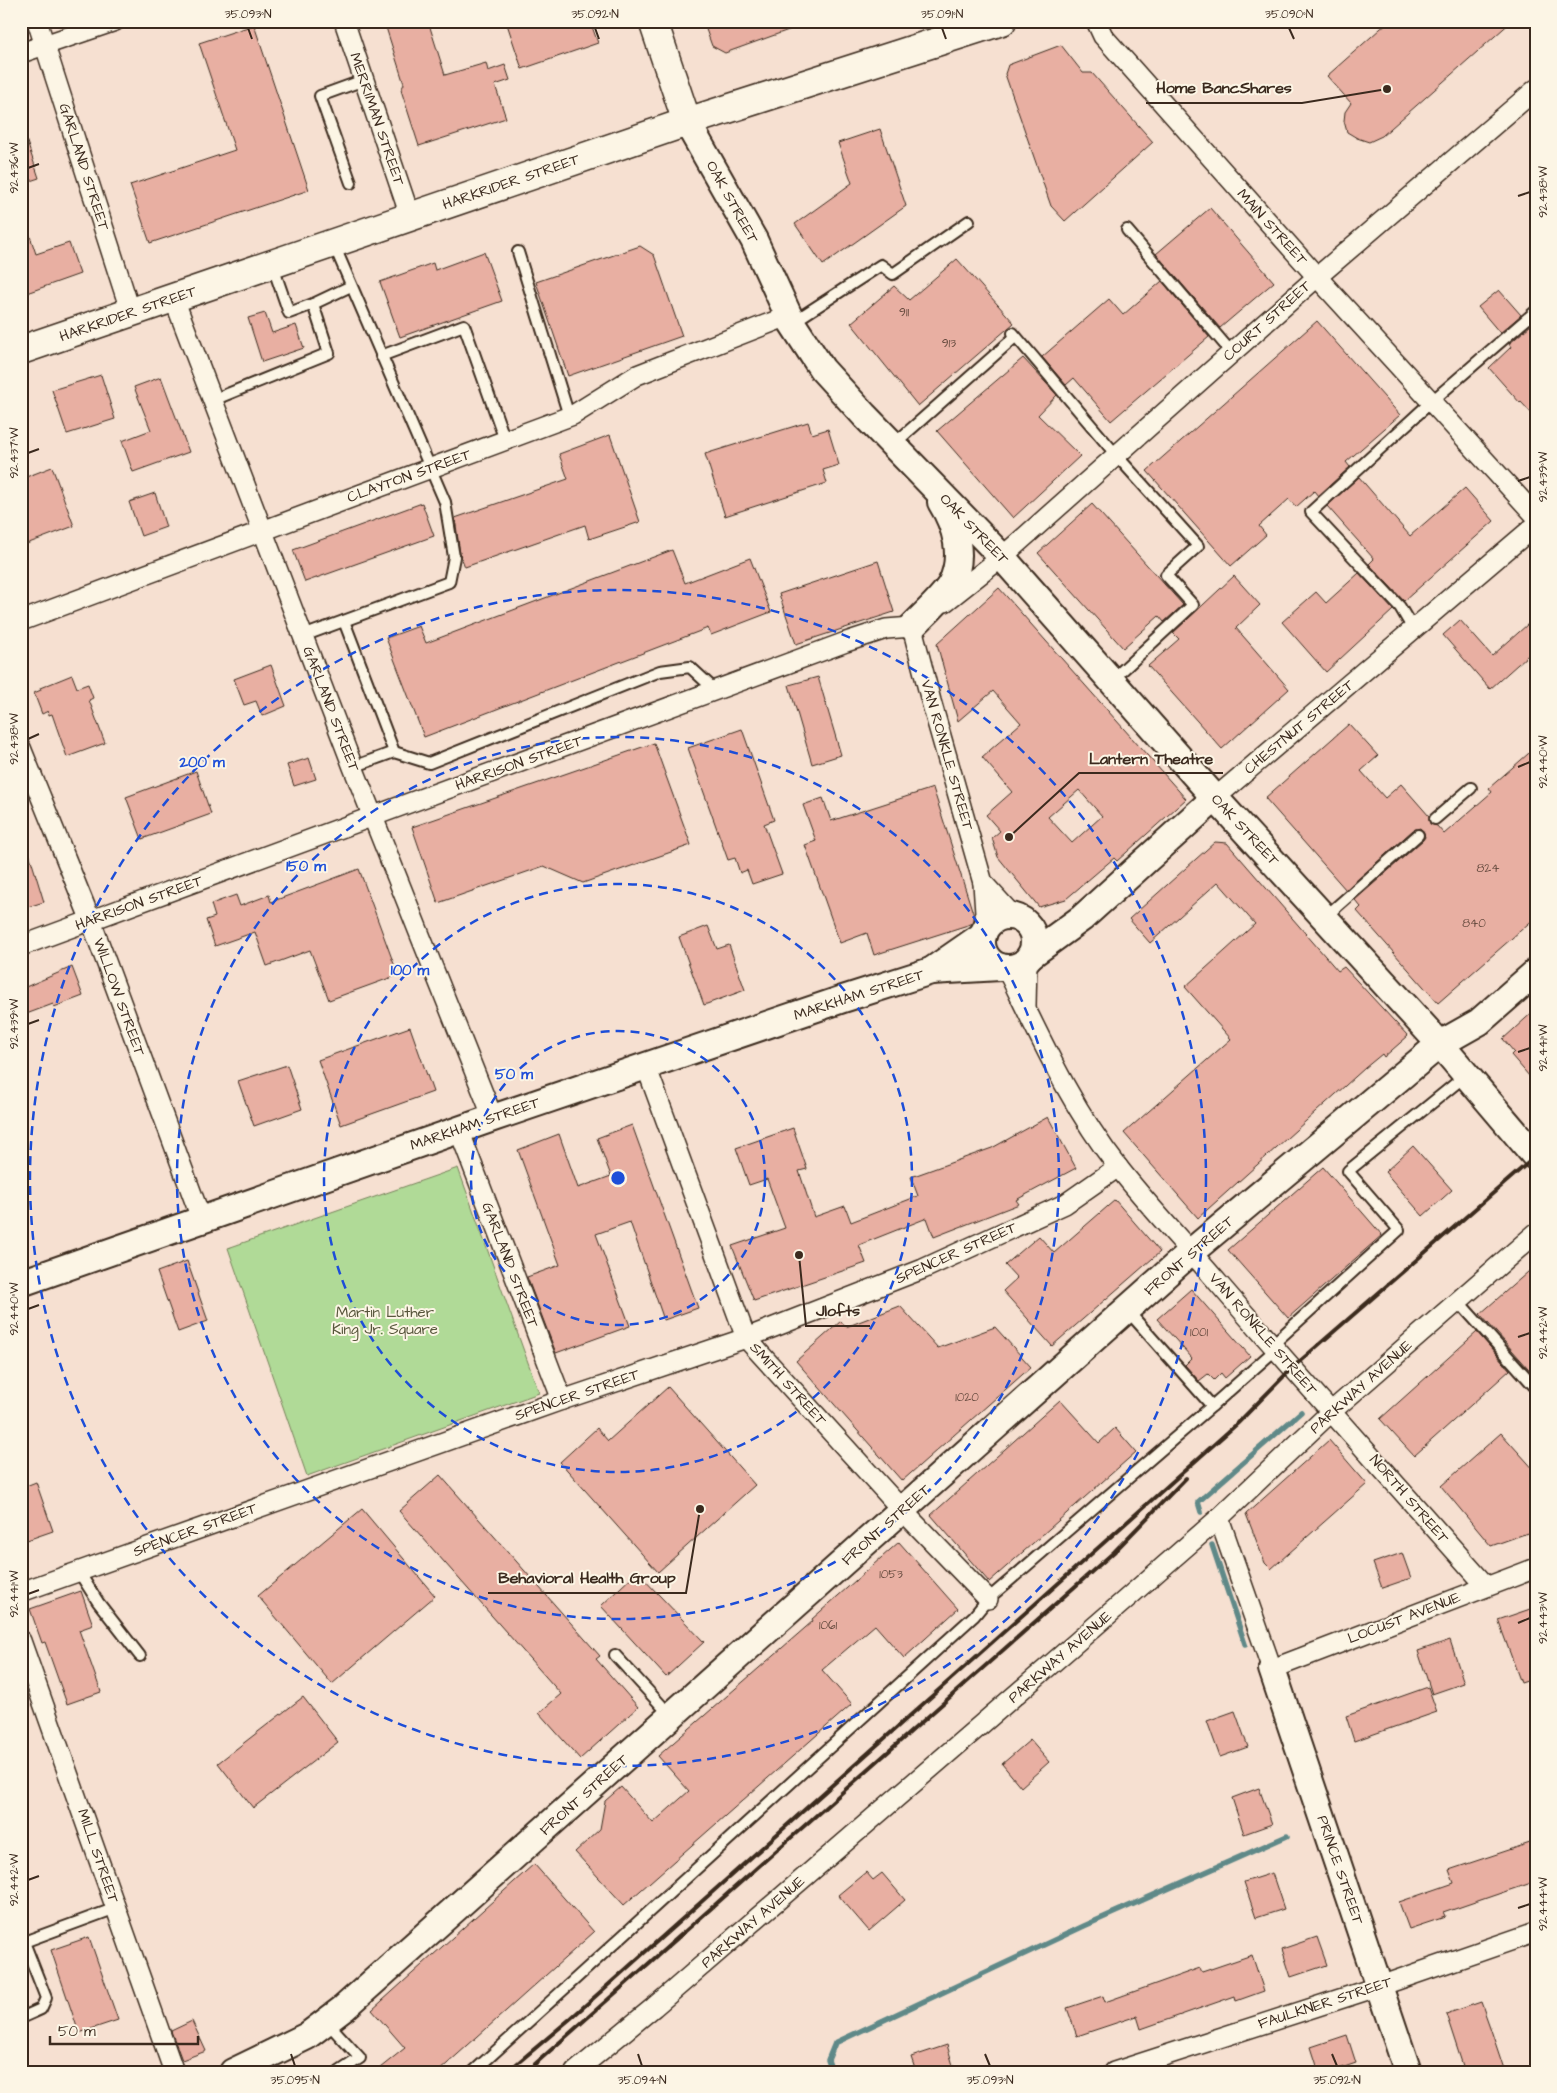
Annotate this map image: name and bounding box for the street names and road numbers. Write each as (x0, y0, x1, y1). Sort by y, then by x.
street label: MERRIMAN STREET (344, 50, 410, 189)
street label: GARLAND STREET (54, 101, 115, 234)
street label: HARKRIDER STREET (440, 148, 583, 215)
street label: OAK STREET (701, 157, 764, 248)
street label: MAIN STREET (1232, 184, 1313, 270)
street label: COURT STREET (1218, 275, 1316, 366)
street label: HARKRIDER STREET (57, 280, 200, 347)
street label: CLAYTON STREET (344, 444, 474, 508)
street label: OAK STREET (935, 489, 1014, 570)
street label: GARLAND STREET (297, 643, 365, 775)
street label: CHESTNUT STREET (1240, 674, 1359, 779)
street label: VAN RONKLE STREET (915, 677, 979, 833)
street label: HARRISON STREET (452, 730, 586, 796)
street label: OAK STREET (1206, 789, 1284, 871)
street label: HARRISON STREET (72, 870, 206, 936)
street label: WILLOW STREET (88, 935, 150, 1060)
street label: MARKHAM STREET (791, 964, 927, 1026)
street label: MARKHAM STREET (407, 1092, 543, 1156)
street label: GARLAND STREET (476, 1199, 544, 1331)
street label: FRONT STREET (1140, 1211, 1239, 1301)
street label: SPENCER STREET (892, 1217, 1020, 1289)
street label: VAN RONKLE STREET (1204, 1268, 1322, 1400)
street label: PARKWAY AVENUE (1305, 1335, 1417, 1439)
street label: SMITH STREET (745, 1338, 832, 1431)
street label: SPENCER STREET (512, 1364, 643, 1426)
street label: NORTH STREET (1365, 1450, 1454, 1548)
street label: FRONT STREET (837, 1479, 935, 1570)
street label: SPENCER STREET (130, 1498, 260, 1562)
street label: LOCUST AVENUE (1345, 1587, 1463, 1649)
street label: PARKWAY AVENUE (1004, 1606, 1117, 1708)
street label: FRONT STREET (535, 1749, 633, 1840)
street label: MILL STREET (72, 1806, 124, 1906)
street label: PRINCE STREET (1311, 1813, 1369, 1928)
street label: PARKWAY AVENUE (697, 1871, 810, 1973)
street label: FAULKNER STREET (1255, 1971, 1395, 2035)

